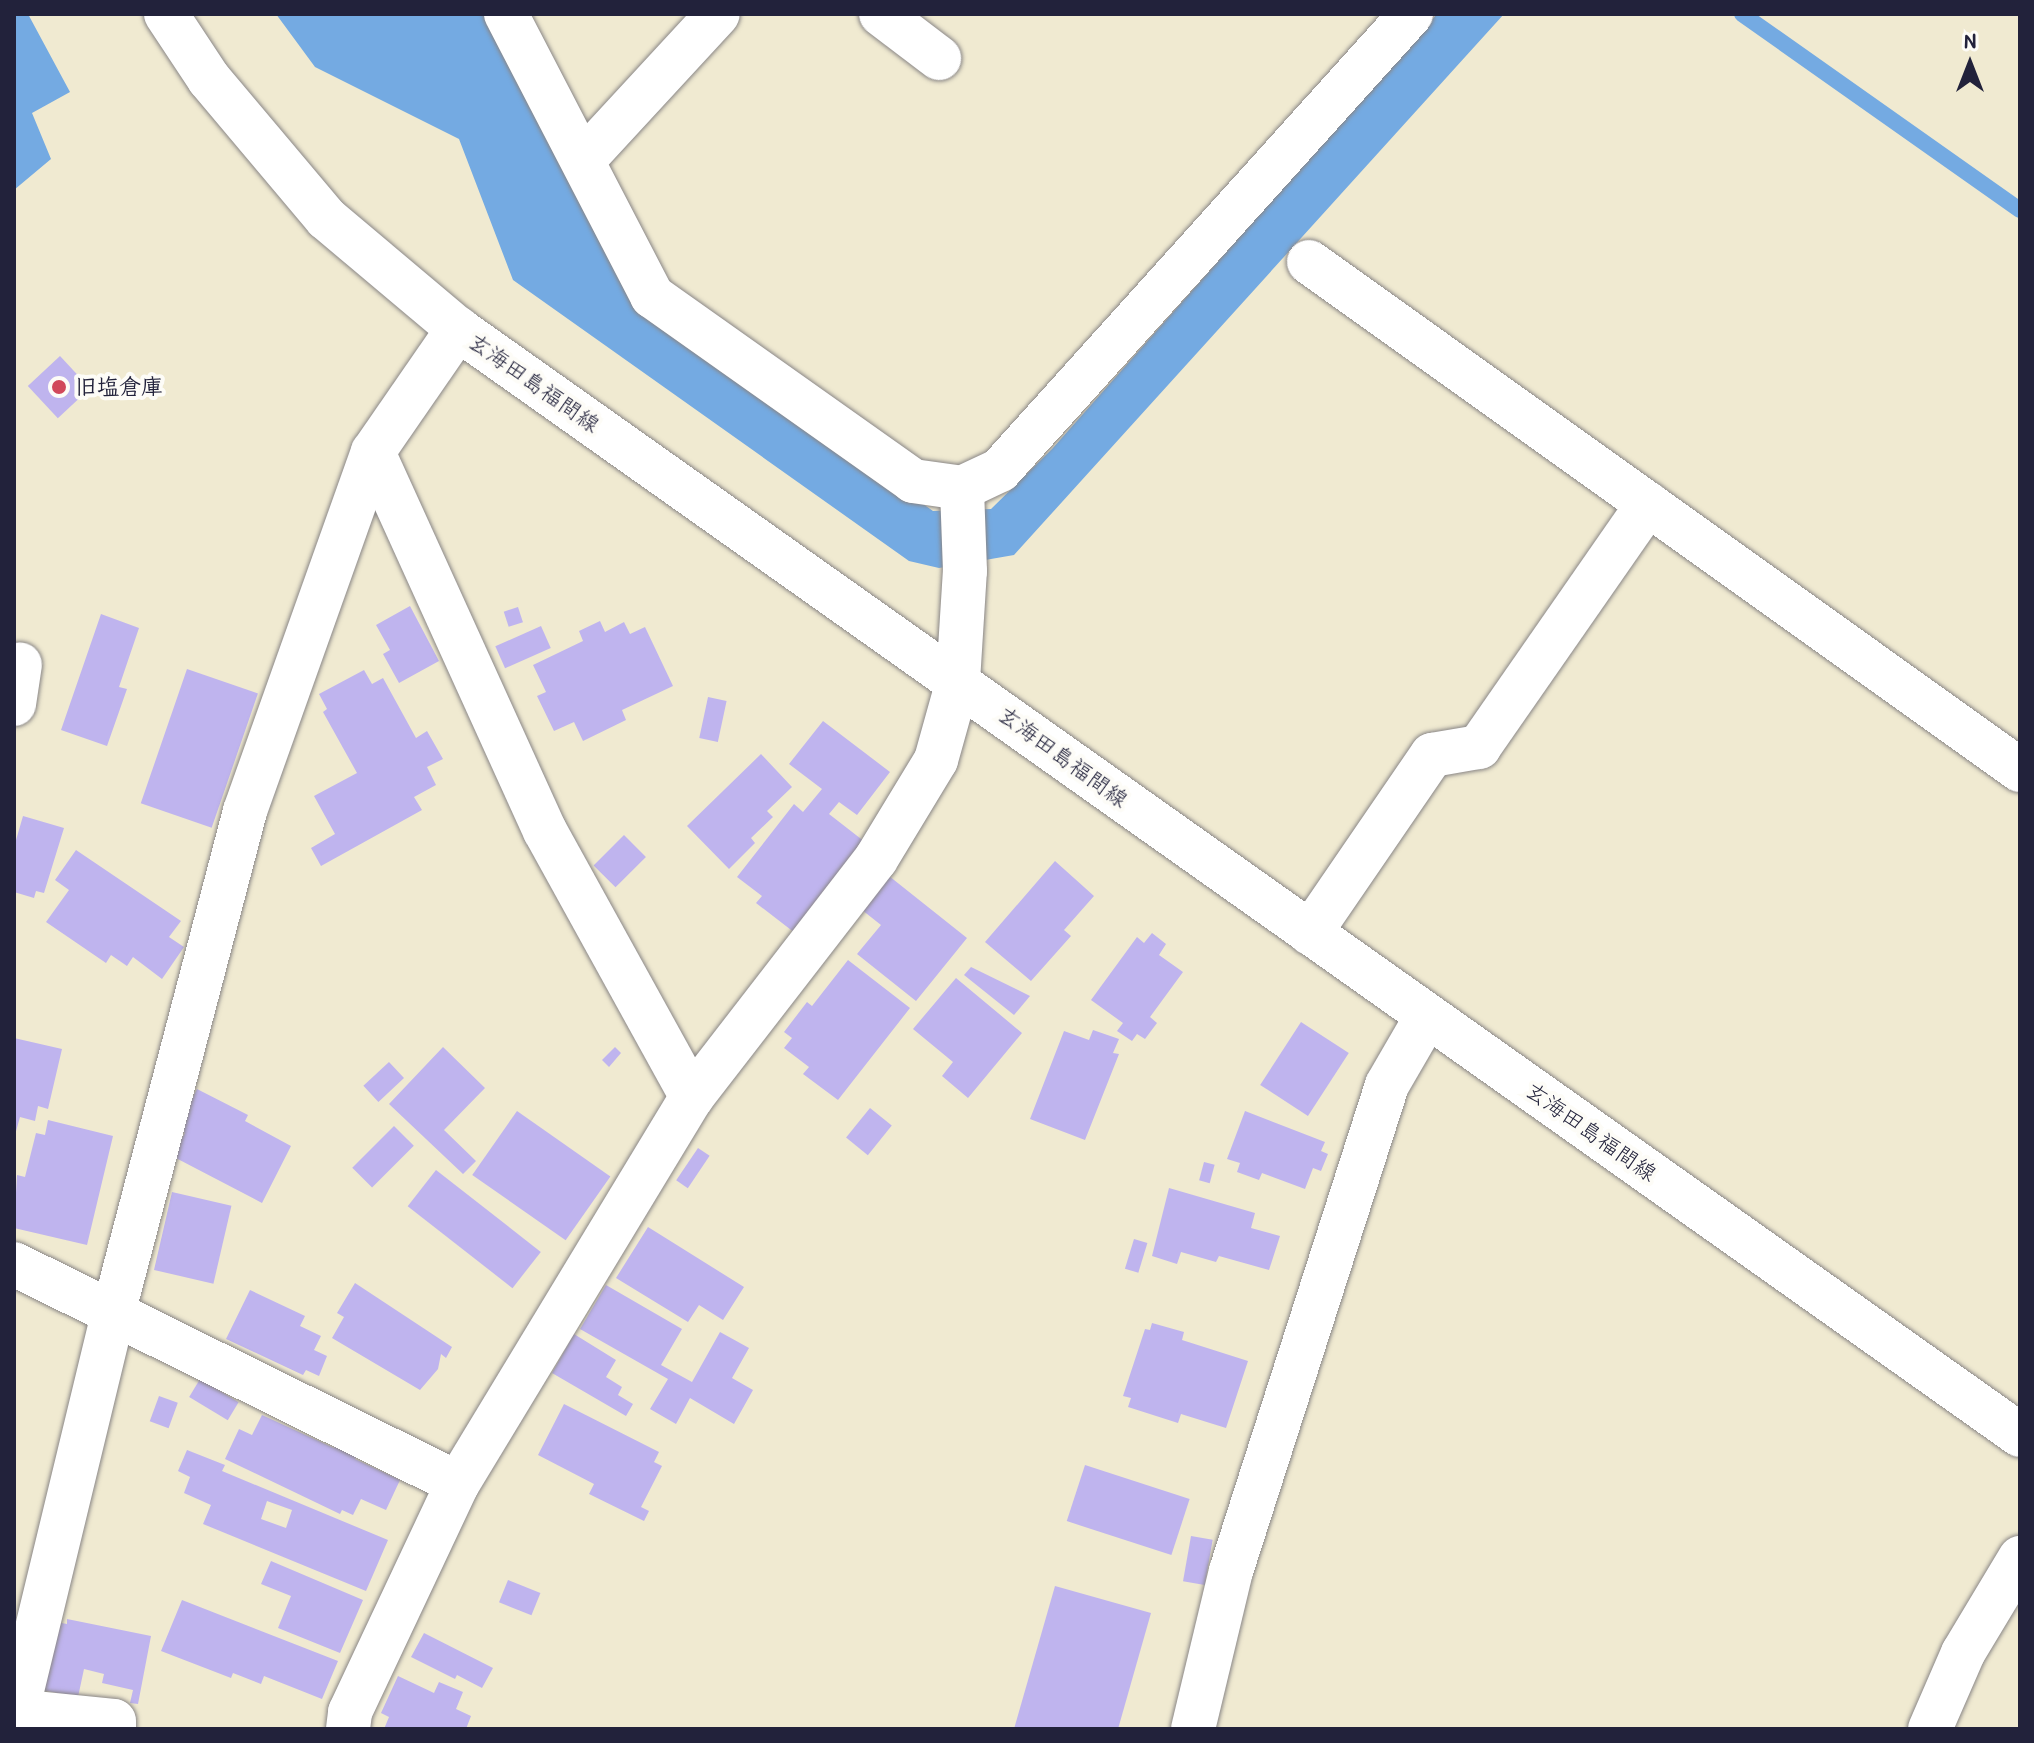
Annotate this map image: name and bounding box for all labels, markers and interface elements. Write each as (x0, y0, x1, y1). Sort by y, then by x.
north arrow (1930, 24, 2010, 104)
text: N (1964, 25, 1976, 55)
street label: 玄海田島福間線 (463, 328, 605, 438)
place label: 旧塩倉庫 (75, 374, 163, 400)
marker: 旧塩倉庫 (50, 378, 68, 396)
street label: 玄海田島福間線 (993, 701, 1133, 813)
street label: 玄海田島福間線 (1520, 1077, 1662, 1187)

